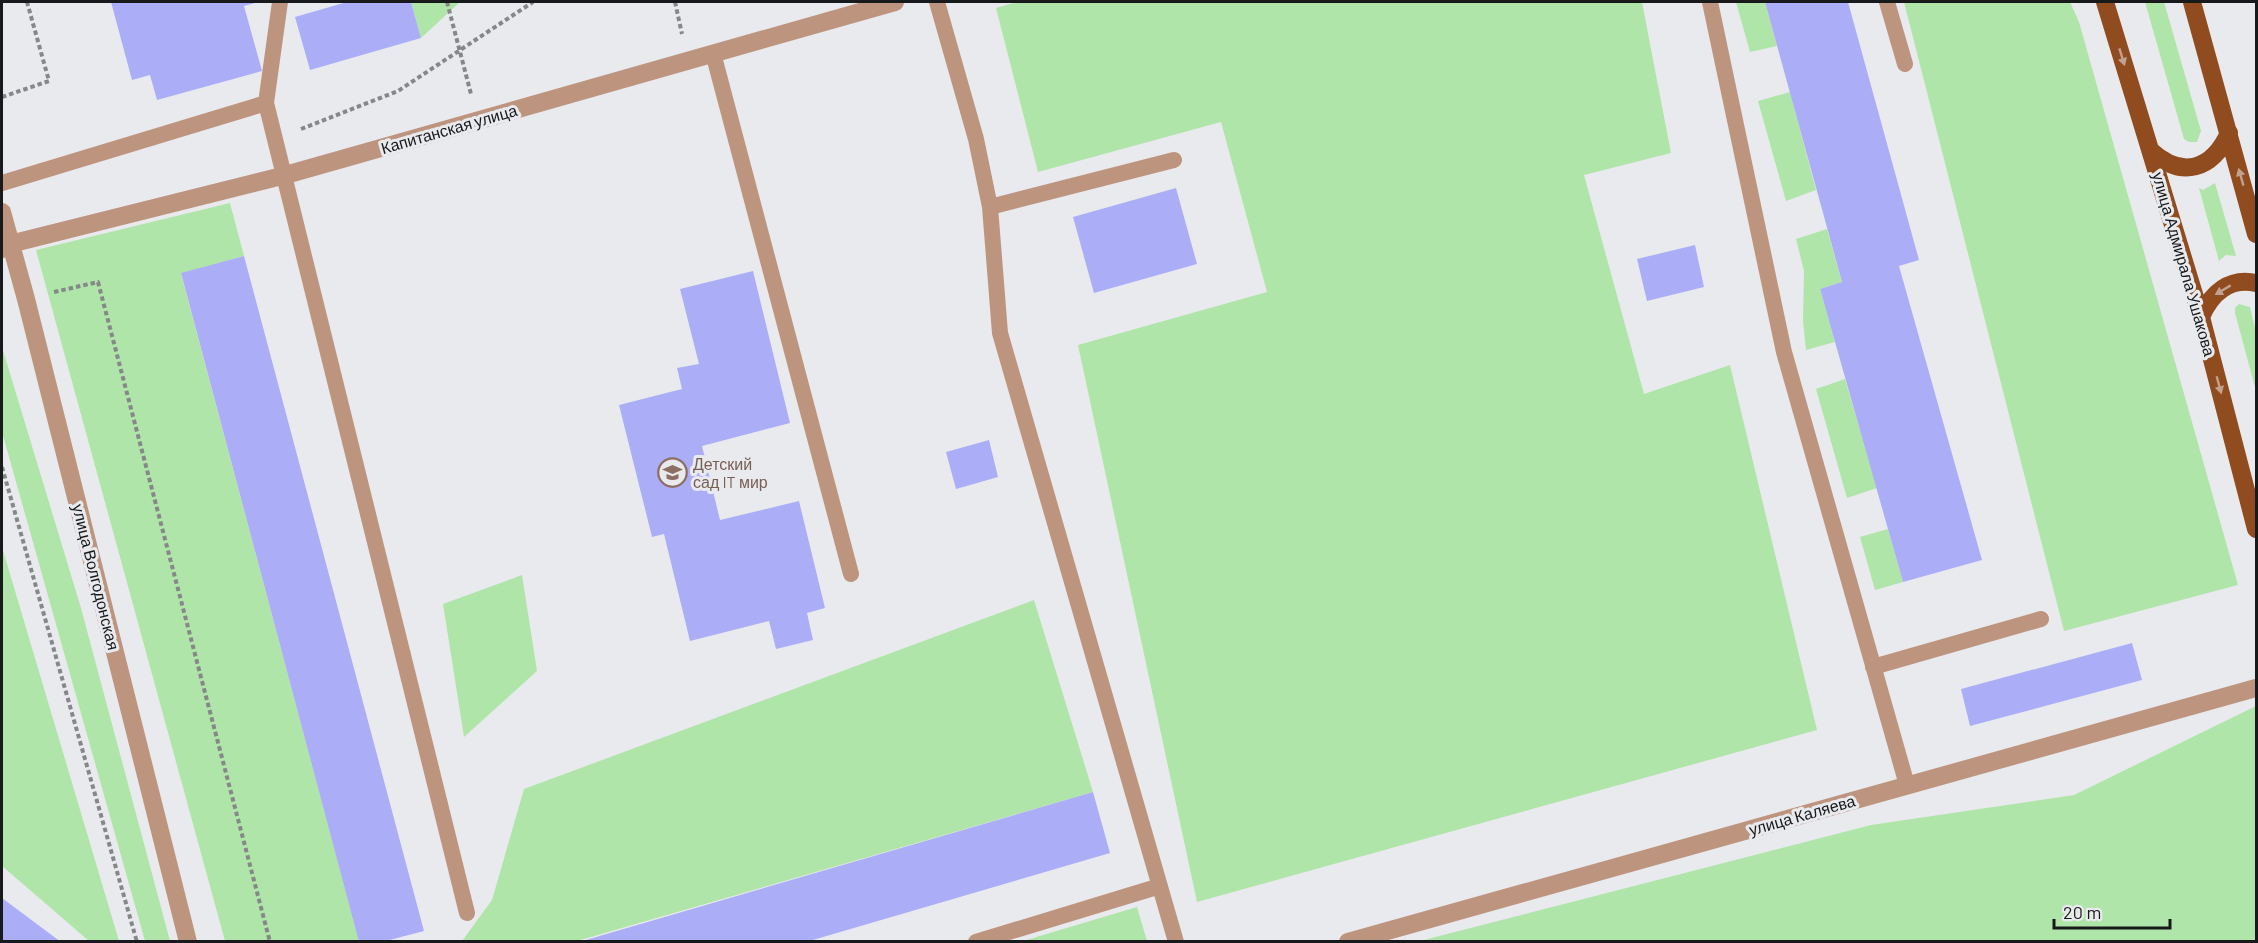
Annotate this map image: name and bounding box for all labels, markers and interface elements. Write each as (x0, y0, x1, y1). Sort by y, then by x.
one-way arrow (2118, 49, 2127, 67)
street label: Капитанская улица (379, 100, 519, 157)
one-way arrow (2236, 168, 2245, 186)
street label: улица Адмирала Ушакова (2149, 170, 2220, 358)
one-way arrow (2215, 284, 2231, 295)
one-way arrow (2215, 376, 2225, 395)
place label: Детский сад IT мир (693, 454, 768, 491)
school or university icon: Детский сад IT мир (656, 457, 688, 489)
street label: улица Волгодонская (69, 502, 124, 652)
street label: улица Каляева (1747, 790, 1857, 839)
scale bar (2054, 892, 2170, 930)
text: 20 m (2063, 901, 2101, 923)

